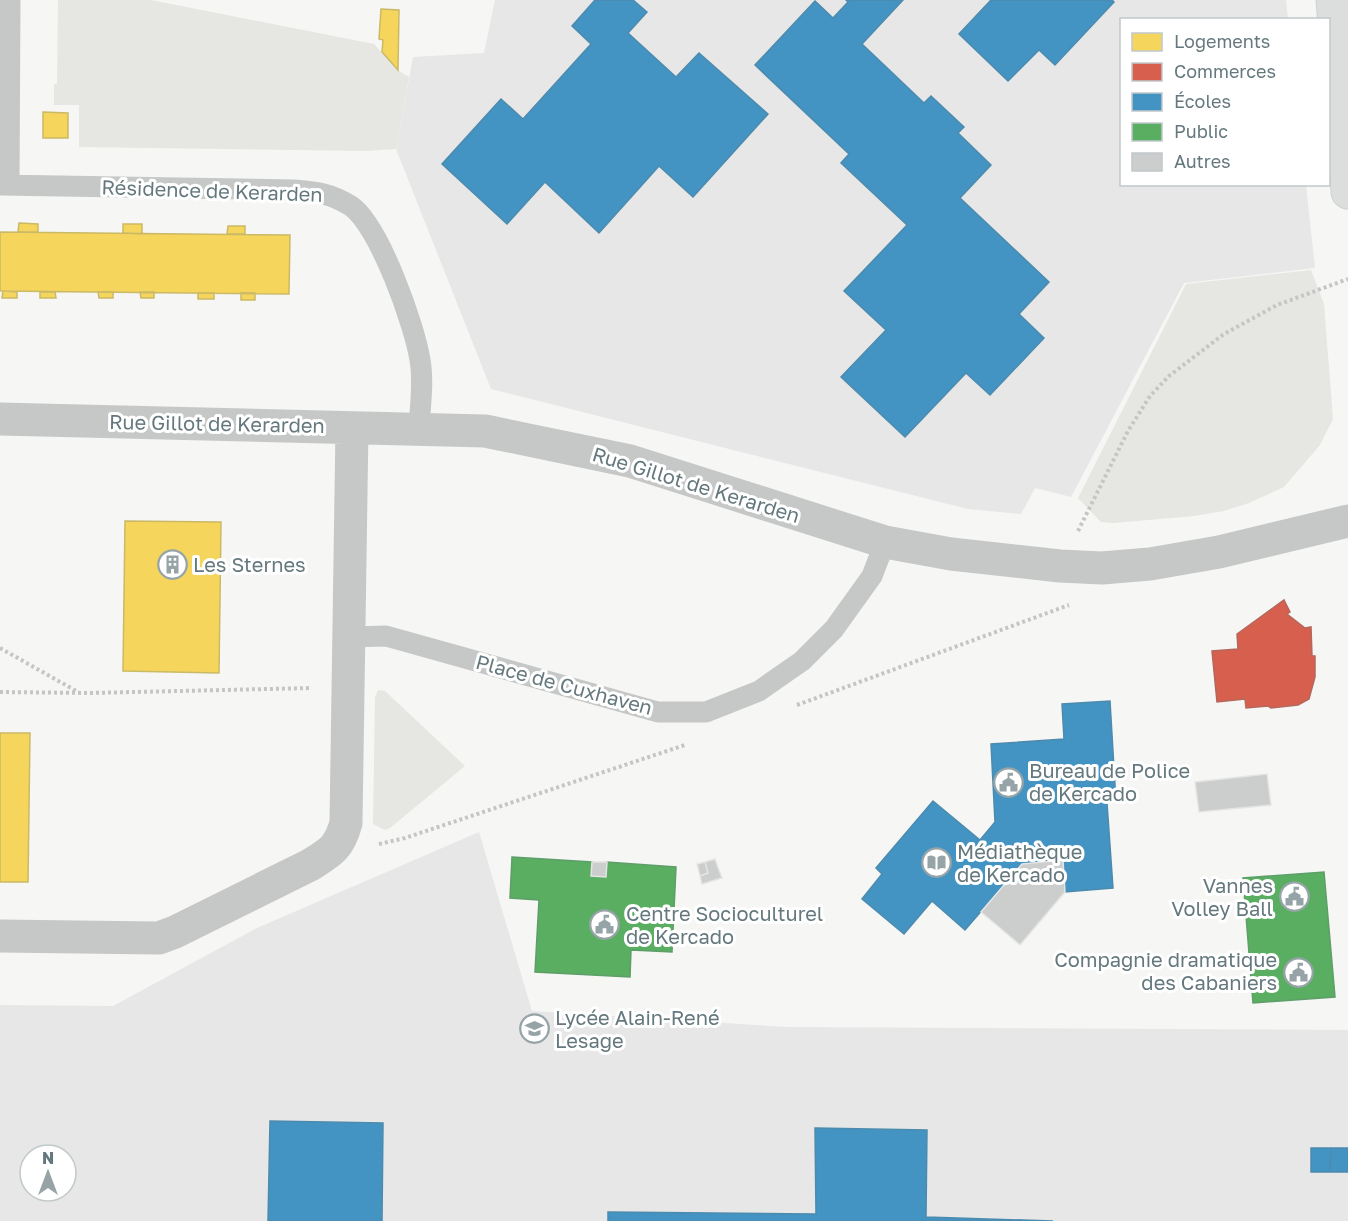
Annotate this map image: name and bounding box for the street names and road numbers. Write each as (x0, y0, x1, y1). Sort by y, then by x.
street label: Résidence de Kerarden (101, 174, 323, 206)
street label: Rue Gillot de Kerarden (109, 409, 325, 437)
street label: Rue Gillot de Kerarden (590, 441, 803, 527)
street label: Place de Cuxhaven (473, 649, 655, 719)

